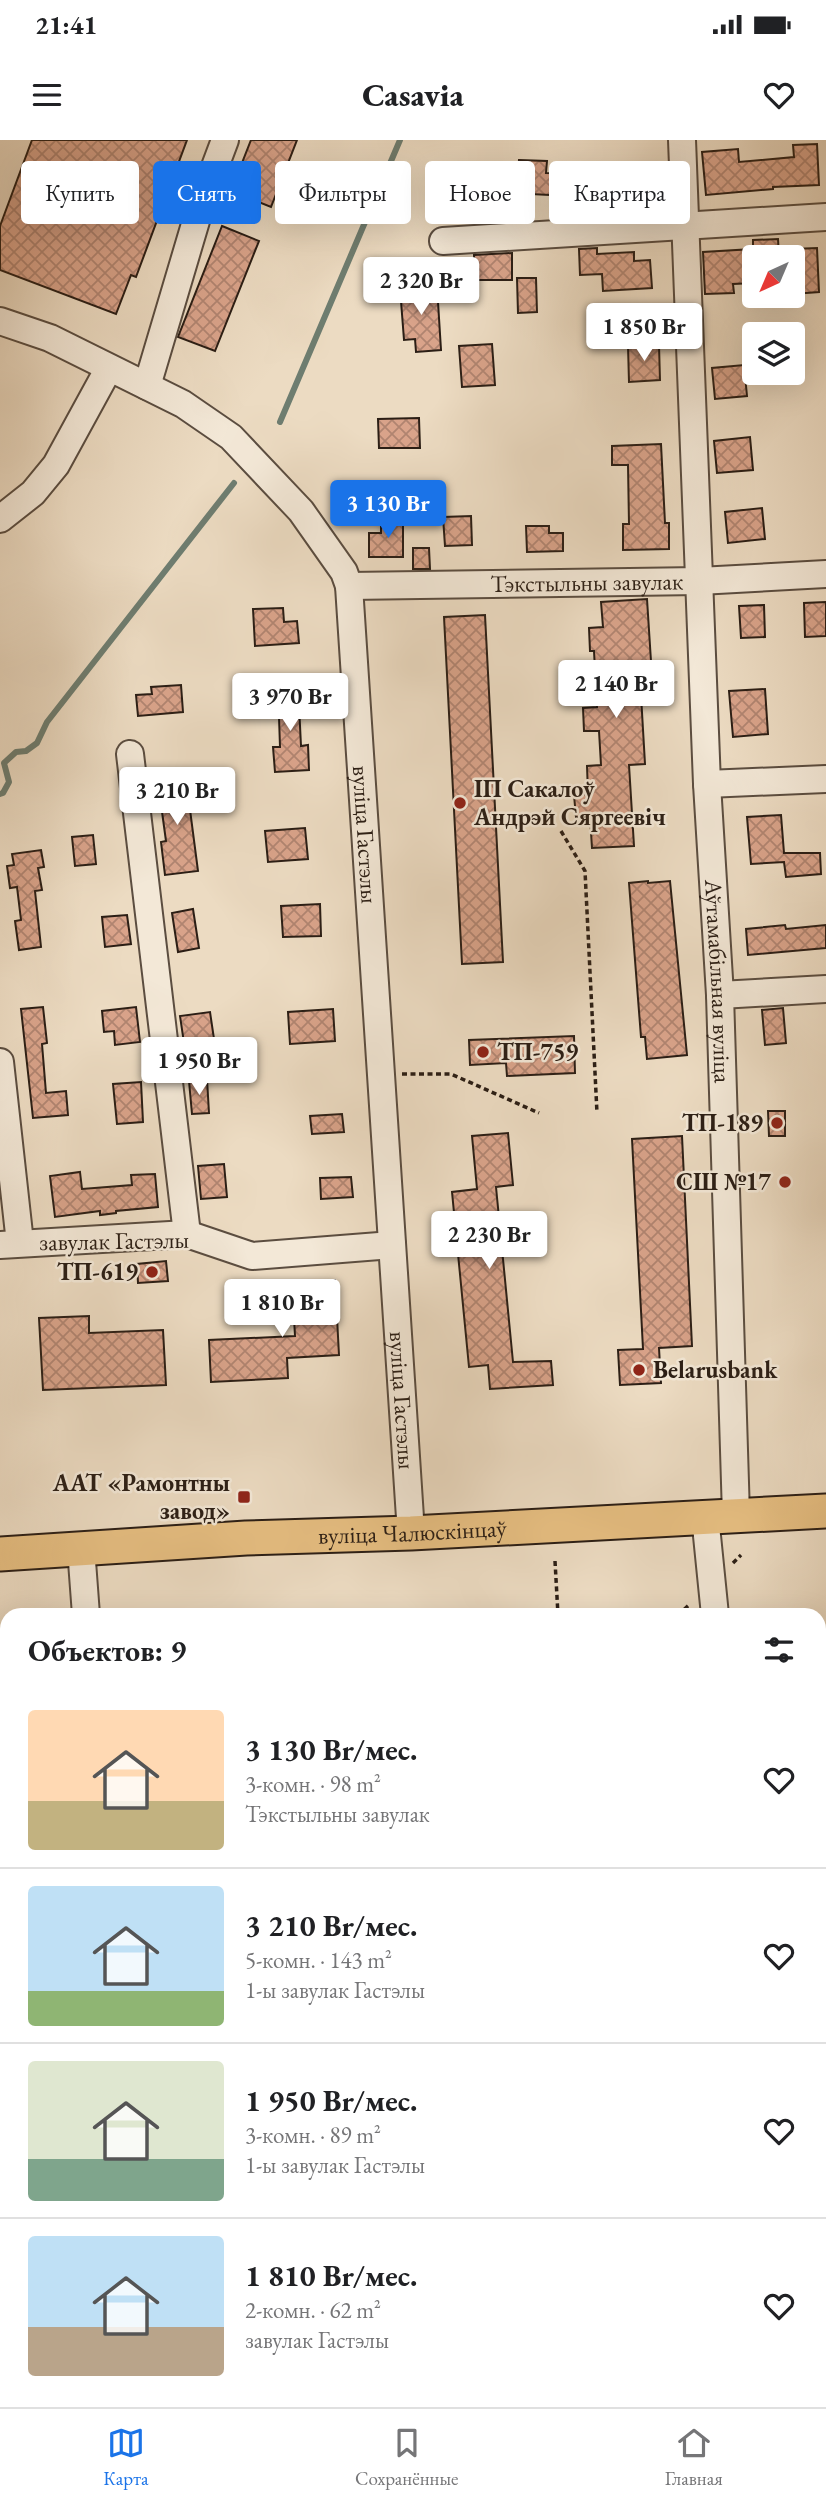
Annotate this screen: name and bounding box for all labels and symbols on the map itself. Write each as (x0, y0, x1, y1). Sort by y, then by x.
north arrow (742, 245, 805, 308)
pin: 2 320 Br (349, 258, 493, 317)
pin: 1 850 Br (572, 304, 716, 363)
pin: 3 130 Br (316, 480, 460, 540)
street label: Тэкстыльны завулак (490, 565, 684, 599)
pin: 2 140 Br (544, 660, 688, 720)
pin: 3 970 Br (218, 674, 362, 733)
street label: вуліца Гастэлы (346, 765, 386, 905)
pin: 3 210 Br (105, 768, 249, 827)
place label: ІП Сакалоў Андрэй Сяргеевіч (473, 773, 666, 832)
marker: ІП Сакалоў Андрэй Сяргеевіч (452, 795, 468, 811)
street label: Аўтамабільная вуліца (698, 877, 739, 1084)
place label: ТП-759 (497, 1036, 579, 1067)
pin: 1 950 Br (127, 1038, 271, 1097)
marker: ТП-759 (475, 1044, 491, 1060)
place label: ТП-189 (682, 1107, 763, 1138)
marker: ТП-189 (769, 1115, 785, 1131)
place label: СШ №17 (676, 1166, 771, 1197)
marker: СШ №17 (777, 1174, 793, 1190)
pin: 2 230 Br (417, 1212, 561, 1271)
street label: завулак Гастэлы (39, 1224, 190, 1257)
place label: ТП-619 (57, 1256, 138, 1287)
marker: ТП-619 (144, 1264, 160, 1280)
pin: 1 810 Br (210, 1280, 354, 1339)
street label: вуліца Гастэлы (383, 1330, 423, 1471)
place label: Belarusbank (653, 1354, 778, 1385)
marker: Belarusbank (631, 1362, 647, 1378)
place label: ААТ «Рамонтны завод» (52, 1467, 230, 1526)
marker: ААТ «Рамонтны завод» (236, 1489, 252, 1505)
street label: вуліца Чалюскінцаў (318, 1512, 508, 1551)

